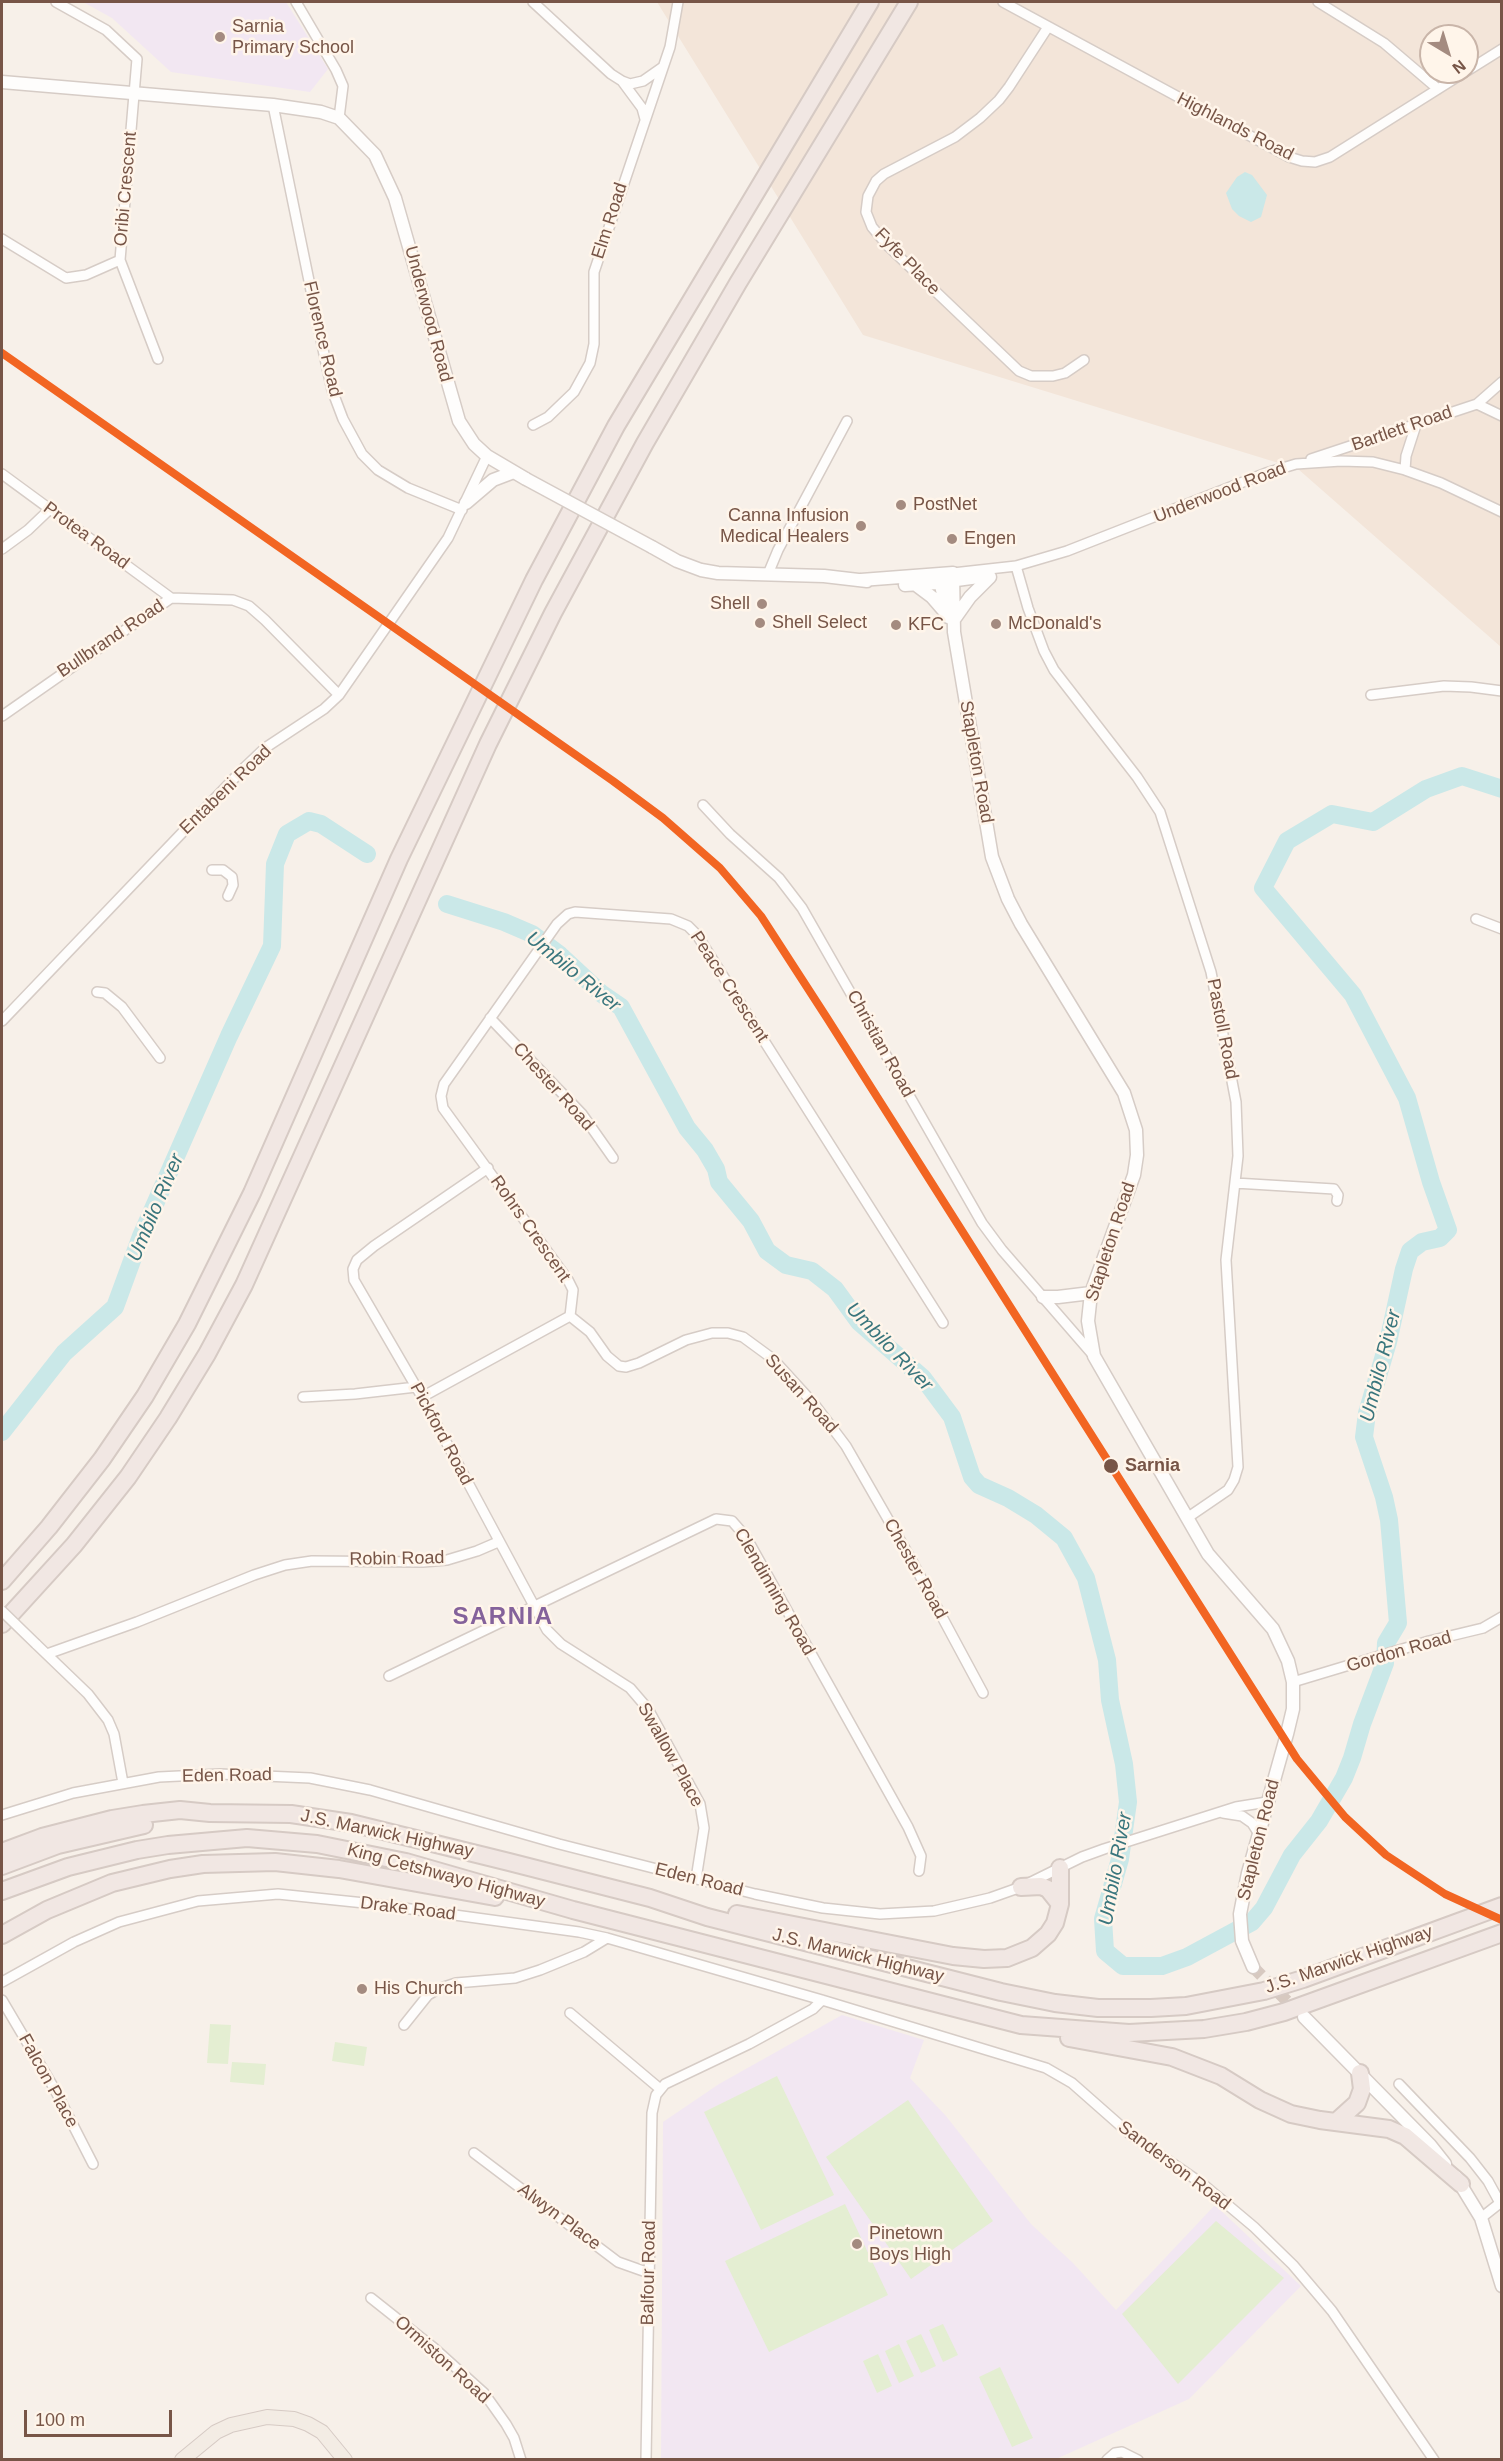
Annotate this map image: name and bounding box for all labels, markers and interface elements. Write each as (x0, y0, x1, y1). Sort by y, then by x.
place label: Sarnia Primary School (232, 16, 354, 58)
north arrow (1419, 24, 1479, 84)
marker: Sarnia Primary School (213, 30, 227, 44)
text: N (1449, 57, 1469, 77)
street label: Highlands Road (1173, 88, 1297, 166)
street label: Oribi Crescent (110, 131, 142, 247)
street label: Elm Road (588, 180, 632, 262)
street label: Fyfe Place (870, 224, 944, 300)
street label: Underwood Road (399, 244, 457, 384)
street label: Florence Road (298, 279, 346, 399)
street label: Bartlett Road (1349, 402, 1455, 456)
street label: Underwood Road (1151, 458, 1289, 528)
place label: PostNet (913, 494, 977, 516)
street label: Protea Road (39, 498, 133, 574)
marker: PostNet (894, 498, 908, 512)
place label: Canna Infusion Medical Healers (720, 505, 849, 548)
marker: Canna Infusion Medical Healers (854, 519, 868, 533)
place label: Engen (964, 528, 1016, 550)
marker: Engen (945, 532, 959, 546)
place label: Shell (710, 593, 750, 615)
street label: Bullbrand Road (54, 595, 168, 683)
marker: Shell (755, 597, 769, 611)
place label: Shell Select (772, 612, 867, 634)
place label: McDonald's (1008, 613, 1101, 635)
place label: KFC (908, 614, 944, 636)
marker: Shell Select (753, 616, 767, 630)
marker: McDonald's (989, 617, 1003, 631)
marker: KFC (889, 618, 903, 632)
street label: Stapleton Road (955, 699, 997, 825)
street label: Entabeni Road (176, 741, 276, 839)
water label: Umbilo River (521, 927, 625, 1017)
street label: Peace Crescent (685, 927, 773, 1047)
street label: Pastoll Road (1202, 977, 1242, 1081)
street label: Christian Road (842, 987, 918, 1101)
street label: Chester Road (508, 1039, 598, 1135)
water label: Umbilo River (123, 1151, 189, 1265)
street label: Rohrs Crescent (485, 1172, 575, 1286)
street label: Stapleton Road (1082, 1180, 1140, 1304)
water label: Umbilo River (841, 1297, 937, 1397)
water label: Umbilo River (1356, 1308, 1406, 1424)
street label: Susan Road (760, 1350, 842, 1438)
street label: Pickford Road (405, 1379, 477, 1489)
place label: Sarnia (1125, 1455, 1180, 1477)
marker: Sarnia (1102, 1457, 1120, 1475)
street label: Chester Road (879, 1515, 951, 1623)
street label: Clendinning Road (729, 1525, 819, 1659)
street label: Robin Road (349, 1547, 445, 1571)
district label: SARNIA (452, 1603, 554, 1631)
street label: Gordon Road (1344, 1627, 1454, 1677)
street label: Swallow Place (632, 1699, 708, 1811)
street label: Eden Road (182, 1764, 272, 1788)
street label: Stapleton Road (1234, 1777, 1284, 1903)
street label: J.S. Marwick Highway (299, 1805, 475, 1863)
water label: Umbilo River (1094, 1811, 1138, 1927)
street label: King Cetshwayo Highway (345, 1839, 547, 1913)
street label: Eden Road (653, 1859, 745, 1901)
street label: Drake Road (359, 1892, 457, 1926)
street label: J.S. Marwick Highway (1262, 1921, 1436, 1999)
street label: J.S. Marwick Highway (770, 1924, 946, 1988)
place label: His Church (374, 1978, 463, 2000)
marker: His Church (355, 1982, 369, 1996)
street label: Falcon Place (13, 2030, 83, 2132)
street label: Sanderson Road (1114, 2117, 1234, 2215)
street label: Alwyn Place (513, 2179, 605, 2255)
street label: Balfour Road (637, 2220, 661, 2326)
place label: Pinetown Boys High (869, 2223, 951, 2266)
marker: Pinetown Boys High (850, 2237, 864, 2251)
street label: Ormiston Road (390, 2311, 494, 2409)
scale bar (27, 2398, 176, 2436)
text: 100 m (35, 2410, 85, 2430)

